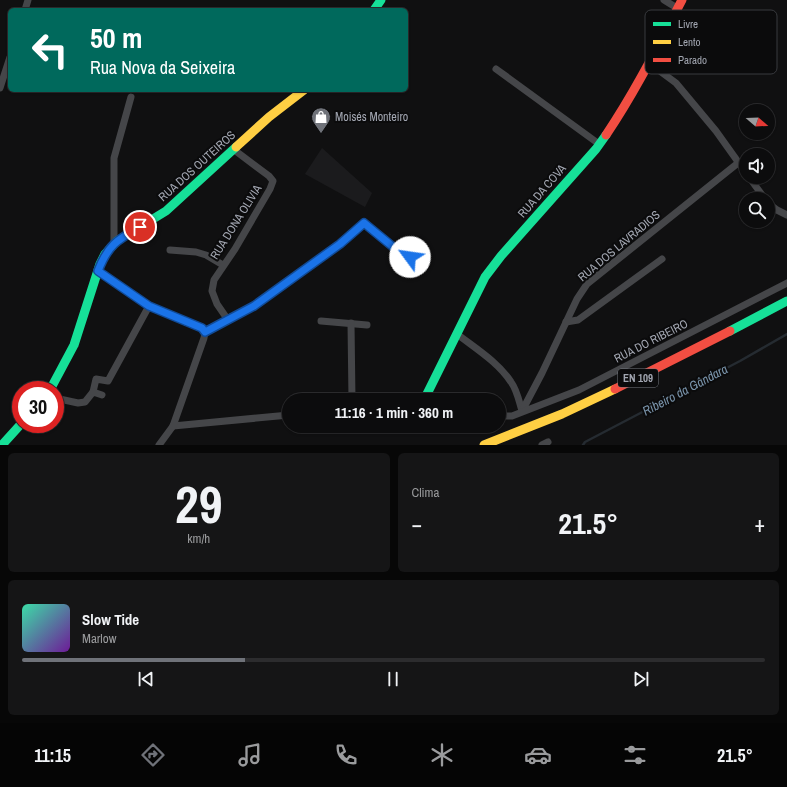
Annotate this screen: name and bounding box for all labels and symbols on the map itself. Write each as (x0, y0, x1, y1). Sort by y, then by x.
legend (645, 10, 777, 74)
text: Livre (678, 17, 698, 31)
text: Lento (678, 35, 701, 49)
text: Parado (678, 53, 707, 67)
north arrow (739, 104, 775, 140)
shop icon: Moisés Monteiro (310, 106, 332, 134)
place label: Moisés Monteiro (335, 109, 408, 125)
street label: RUA DOS OUTEIROS (155, 127, 239, 205)
street label: RUA DA COVA (514, 161, 570, 221)
street label: RUA DONA OLIVIA (207, 181, 266, 262)
street label: RUA DOS LAVRADIOS (575, 207, 664, 285)
pin (123, 210, 157, 244)
position arrow (389, 236, 431, 278)
street label: RUA DO RIBEIRO (611, 315, 691, 367)
water label: Ribeiro da Gândara (639, 360, 731, 420)
road number: EN 109 (618, 369, 658, 387)
speed limit sign: 30 (12, 381, 64, 433)

